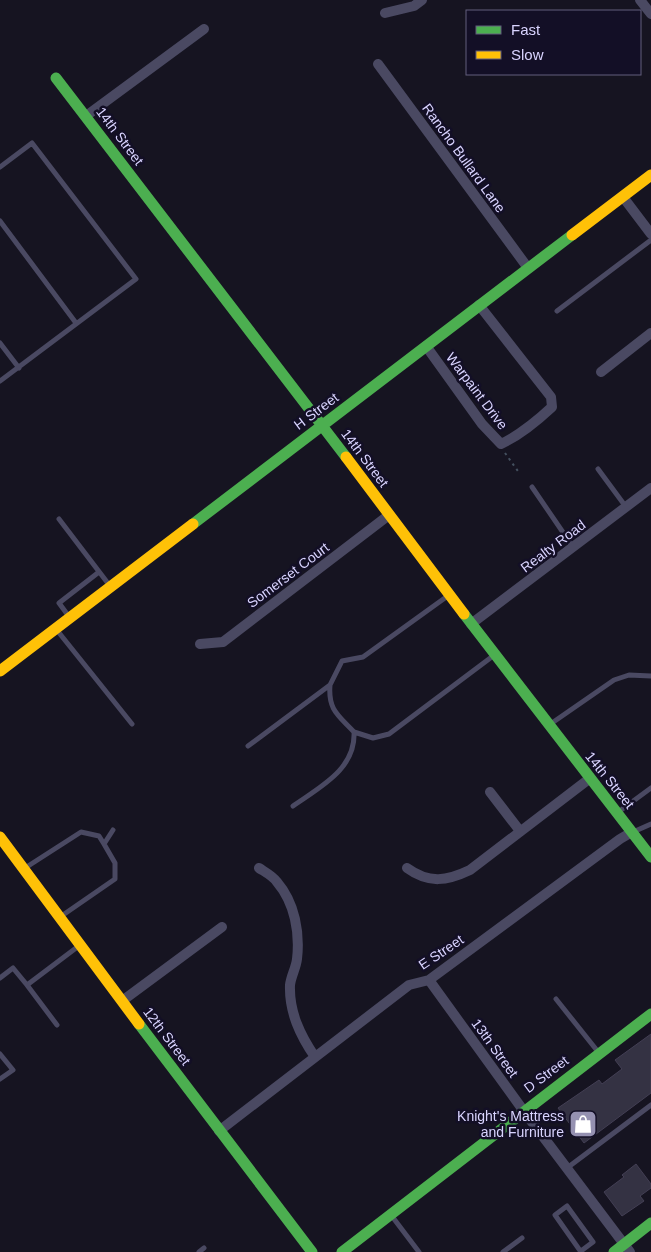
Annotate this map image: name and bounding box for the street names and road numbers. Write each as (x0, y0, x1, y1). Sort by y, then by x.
street label: Rancho Bullard Lane (419, 100, 509, 216)
street label: 14th Street (93, 104, 147, 168)
street label: Warpaint Drive (443, 349, 511, 433)
street label: H Street (291, 389, 341, 433)
street label: 14th Street (338, 426, 392, 490)
street label: Realty Road (517, 516, 589, 576)
street label: Somerset Court (244, 539, 332, 611)
street label: 14th Street (582, 748, 638, 812)
street label: E Street (416, 931, 467, 973)
street label: 12th Street (140, 1004, 194, 1068)
street label: 13th Street (468, 1016, 522, 1080)
street label: D Street (521, 1052, 571, 1096)

